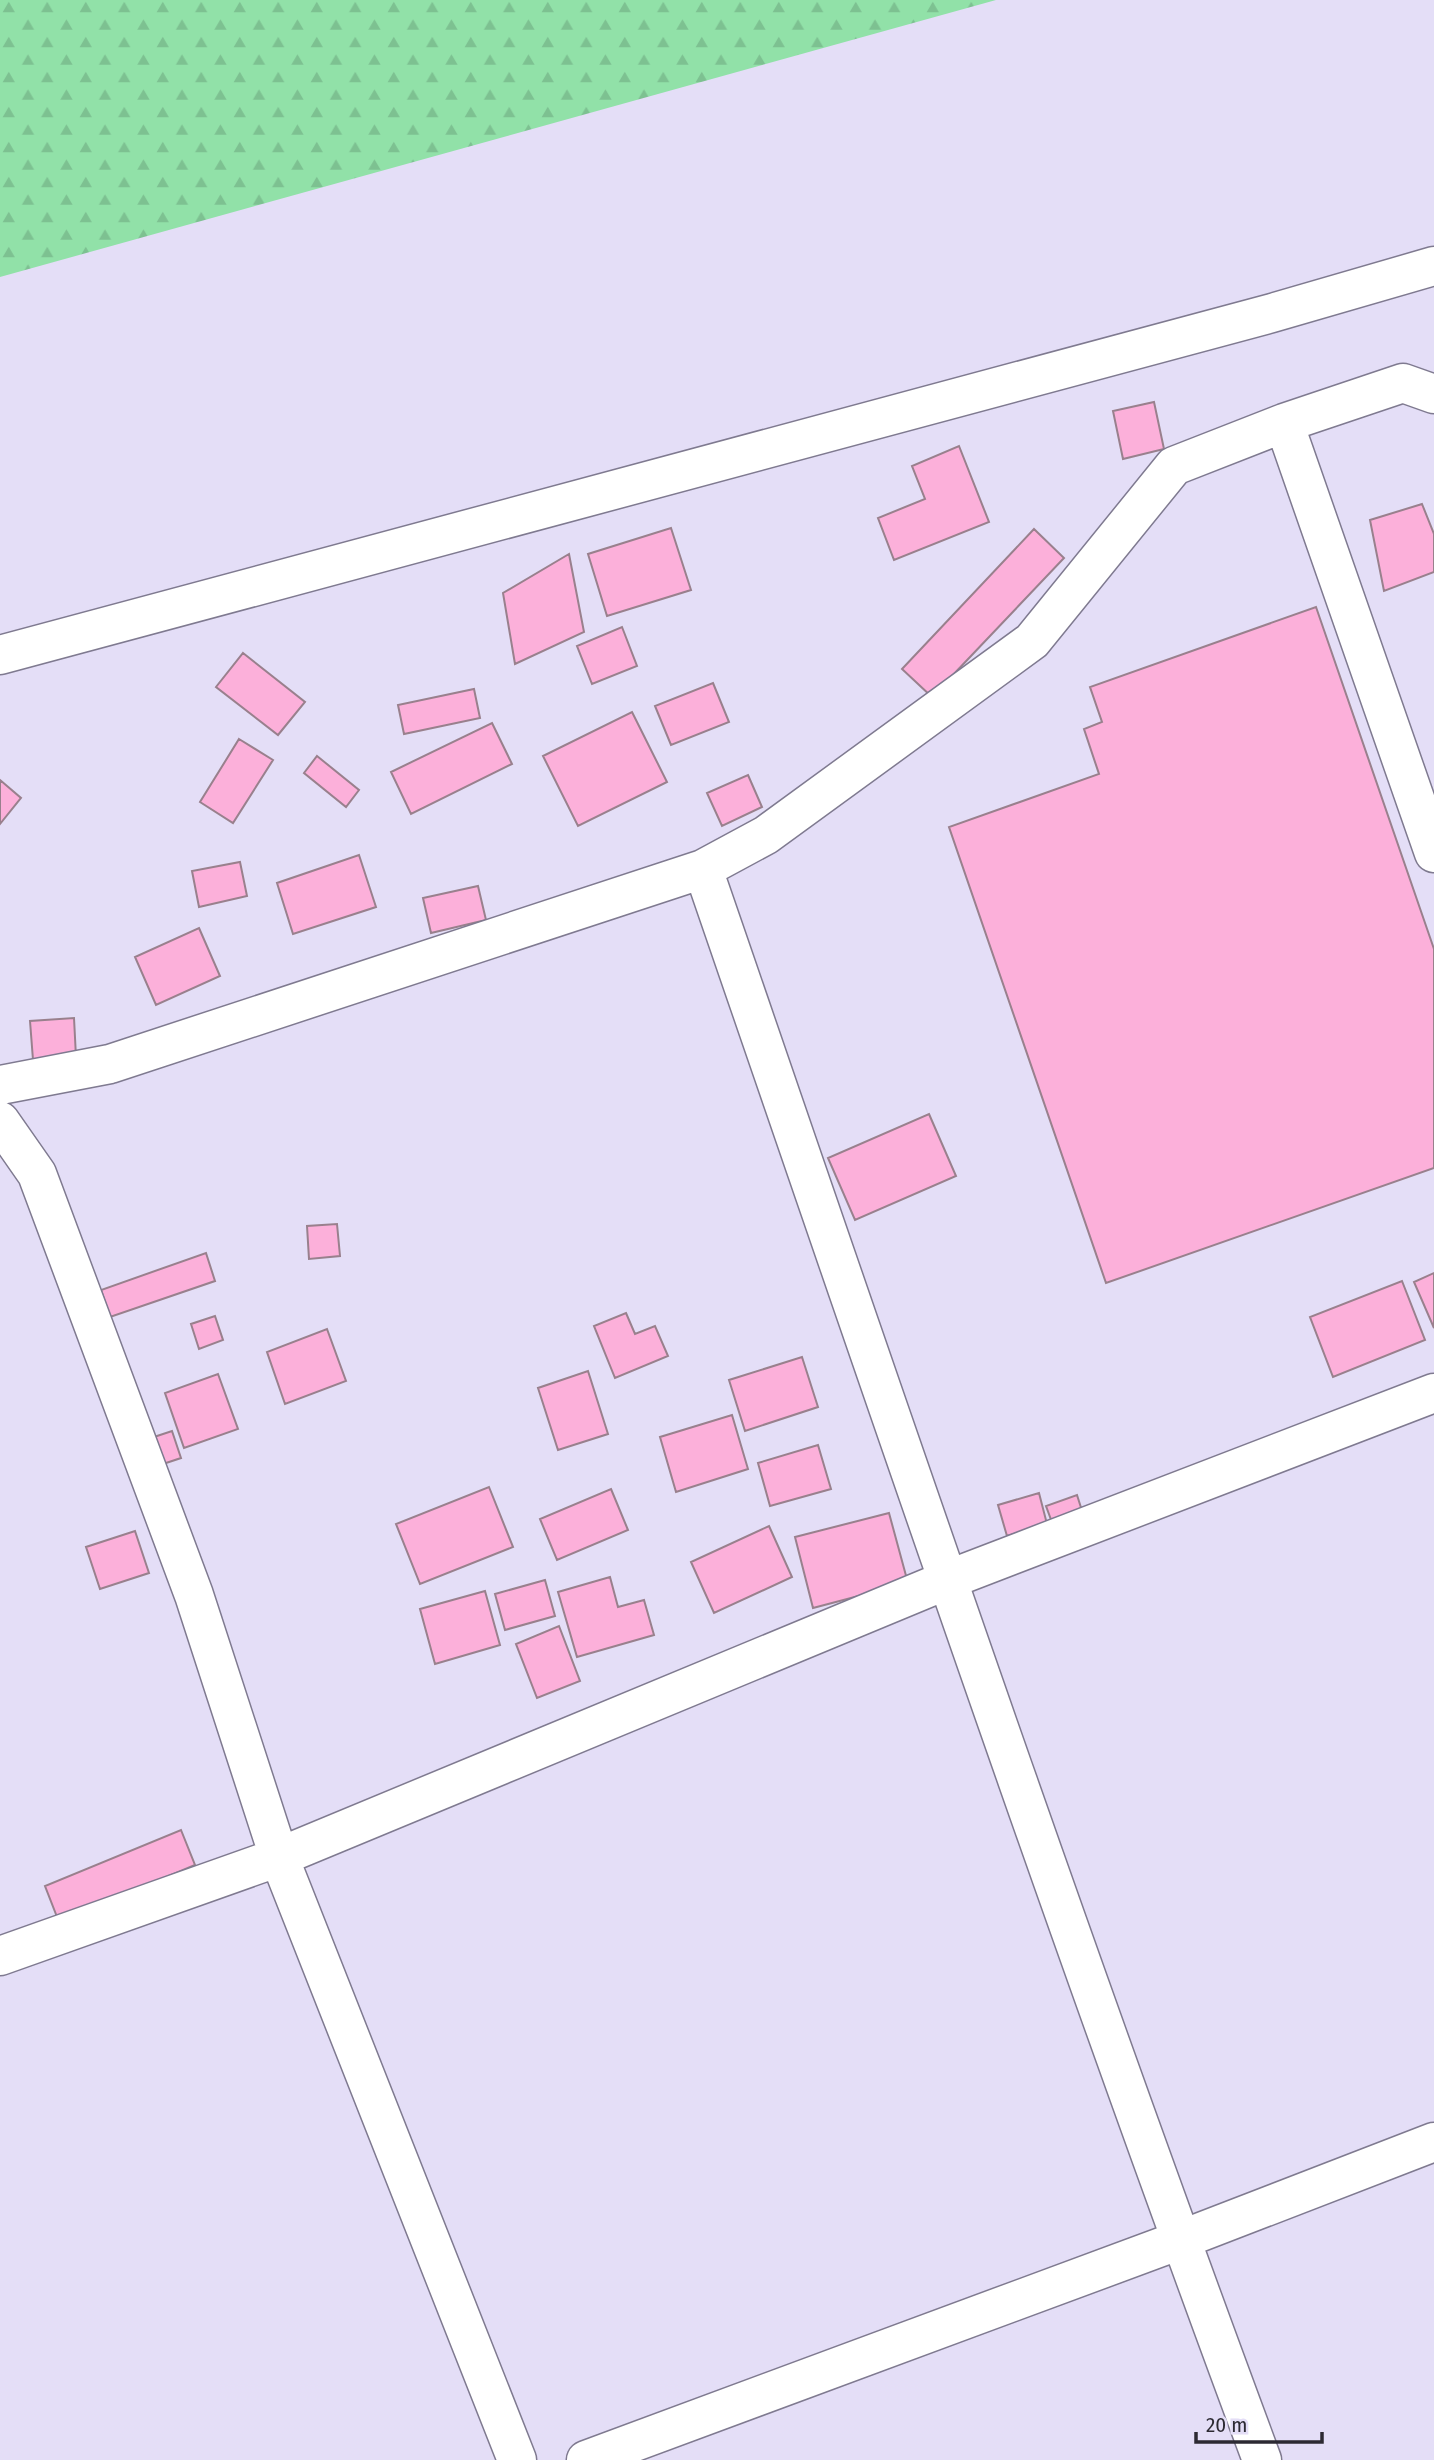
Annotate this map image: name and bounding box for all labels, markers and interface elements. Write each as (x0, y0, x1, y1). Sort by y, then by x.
scale bar (1196, 2400, 1322, 2444)
text: 20 m (1206, 2412, 1247, 2438)

